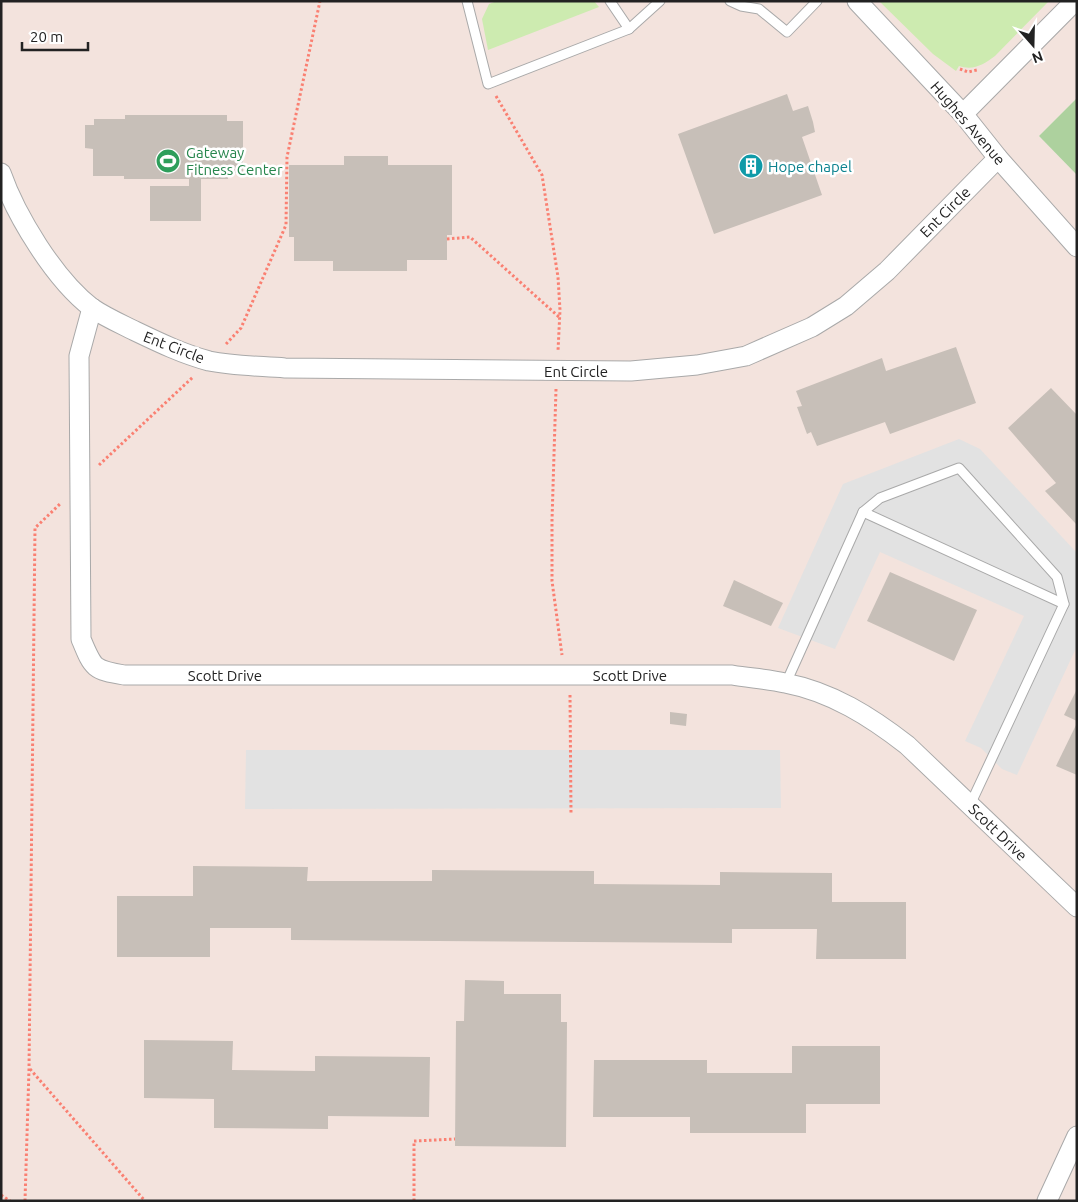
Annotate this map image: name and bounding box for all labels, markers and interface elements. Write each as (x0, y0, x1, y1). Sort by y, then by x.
scale bar (22, 20, 89, 52)
north arrow (1008, 20, 1058, 70)
text: 20 m (30, 28, 63, 45)
text: N (1030, 48, 1045, 67)
street label: Hughes Avenue (927, 78, 1009, 168)
place label: Gateway Fitness Center (186, 144, 283, 178)
sports icon: Gateway Fitness Center (155, 148, 181, 174)
building icon: Hope chapel (738, 153, 764, 179)
place label: Hope chapel (768, 158, 852, 175)
street label: Ent Circle (916, 183, 974, 241)
street label: Ent Circle (141, 328, 207, 366)
street label: Ent Circle (544, 363, 608, 380)
street label: Scott Drive (188, 667, 262, 684)
street label: Scott Drive (593, 667, 667, 684)
street label: Scott Drive (965, 800, 1031, 864)

